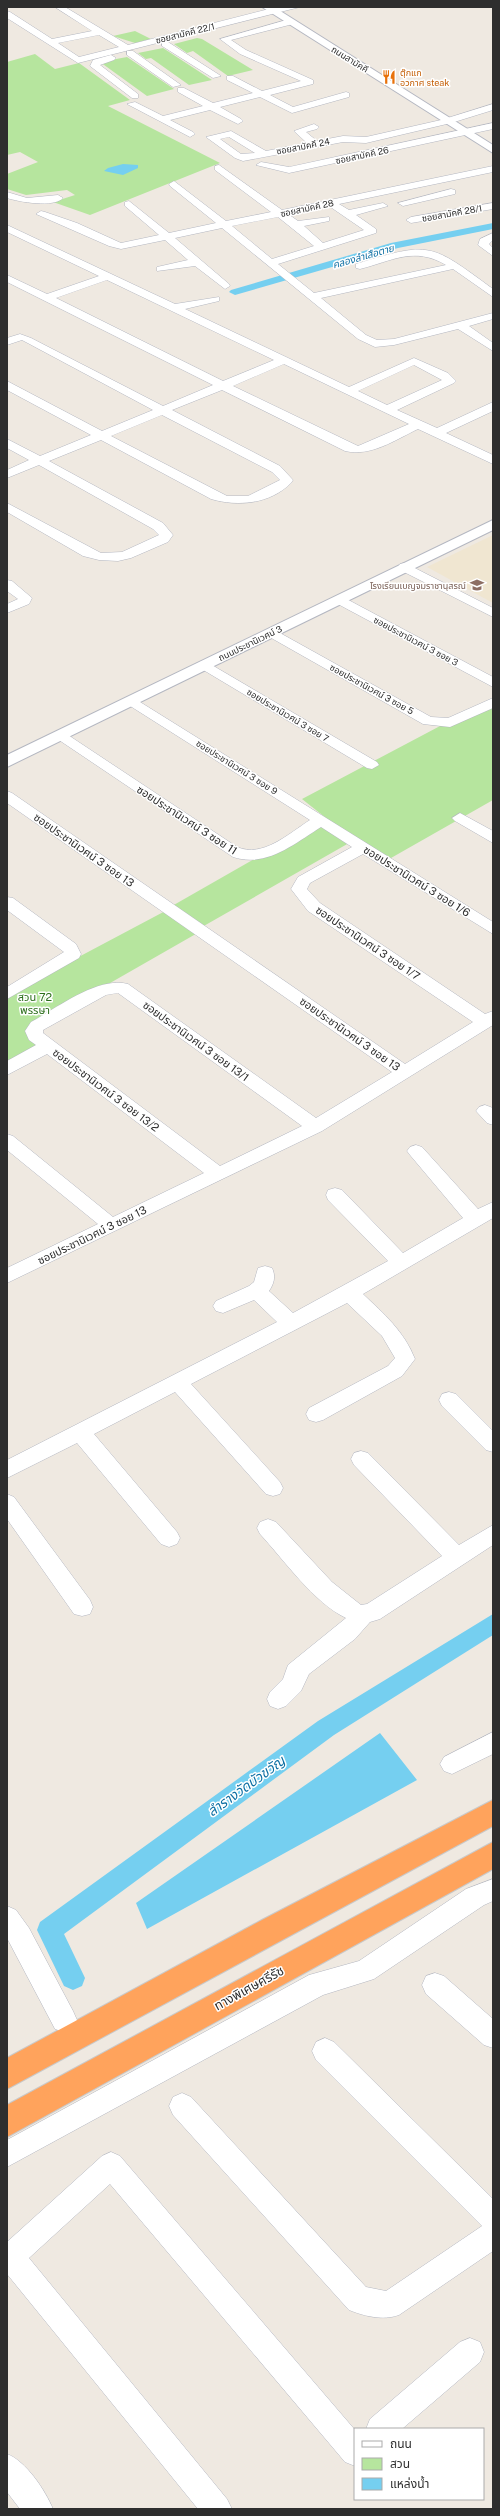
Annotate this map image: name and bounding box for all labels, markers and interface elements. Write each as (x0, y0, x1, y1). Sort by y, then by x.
street label: ซอยสามัคคี 22/1 (154, 20, 216, 46)
street label: ถนนสามัคคี (329, 43, 371, 75)
place label: ตุ๊กแก อวกาศ steak (400, 67, 449, 88)
restaurant icon: ตุ๊กแก อวกาศ steak (381, 69, 397, 85)
street label: ซอยสามัคคี 24 (275, 135, 331, 157)
street label: ซอยสามัคคี 26 (334, 144, 390, 166)
street label: ซอยสามัคคี 28 (279, 197, 335, 219)
street label: ซอยสามัคคี 28/1 (421, 202, 483, 224)
water label: คลองลำเสือตาย (331, 241, 396, 271)
school or university icon: โรงเรียนเบญจมราชานุสรณ์ (469, 577, 485, 593)
place label: โรงเรียนเบญจมราชานุสรณ์ (370, 580, 466, 591)
street label: ซอยประชานิเวศน์ 3 ซอย 3 (372, 614, 460, 668)
street label: ถนนประชานิเวศน์ 3 (216, 623, 284, 663)
street label: ซอยประชานิเวศน์ 3 ซอย 5 (328, 661, 416, 717)
street label: ซอยประชานิเวศน์ 3 ซอย 7 (245, 686, 331, 744)
street label: ซอยประชานิเวศน์ 3 ซอย 9 (194, 737, 280, 797)
street label: ซอยประชานิเวศน์ 3 ซอย 11 (135, 783, 239, 857)
street label: ซอยประชานิเวศน์ 3 ซอย 13 (32, 811, 136, 889)
street label: ซอยประชานิเวศน์ 3 ซอย 1/6 (362, 843, 473, 919)
street label: ซอยประชานิเวศน์ 3 ซอย 1/7 (314, 904, 423, 983)
park label: สวน 72 พรรษา (18, 991, 53, 1016)
street label: ซอยประชานิเวศน์ 3 ซอย 13 (298, 995, 402, 1073)
street label: ซอยประชานิเวศน์ 3 ซอย 13/1 (141, 999, 251, 1083)
street label: ซอยประชานิเวศน์ 3 ซอย 13/2 (51, 1046, 162, 1134)
street label: ซอยประชานิเวศน์ 3 ซอย 13 (36, 1203, 148, 1267)
water label: ลำรางวัดบัวขวัญ (204, 1752, 289, 1819)
street label: ทางพิเศษศรีรัช (212, 1963, 286, 2013)
legend (354, 2428, 484, 2500)
text: ถนน (390, 2437, 412, 2451)
text: สวน (390, 2457, 410, 2471)
text: แหล่งน้ำ (390, 2475, 429, 2491)

